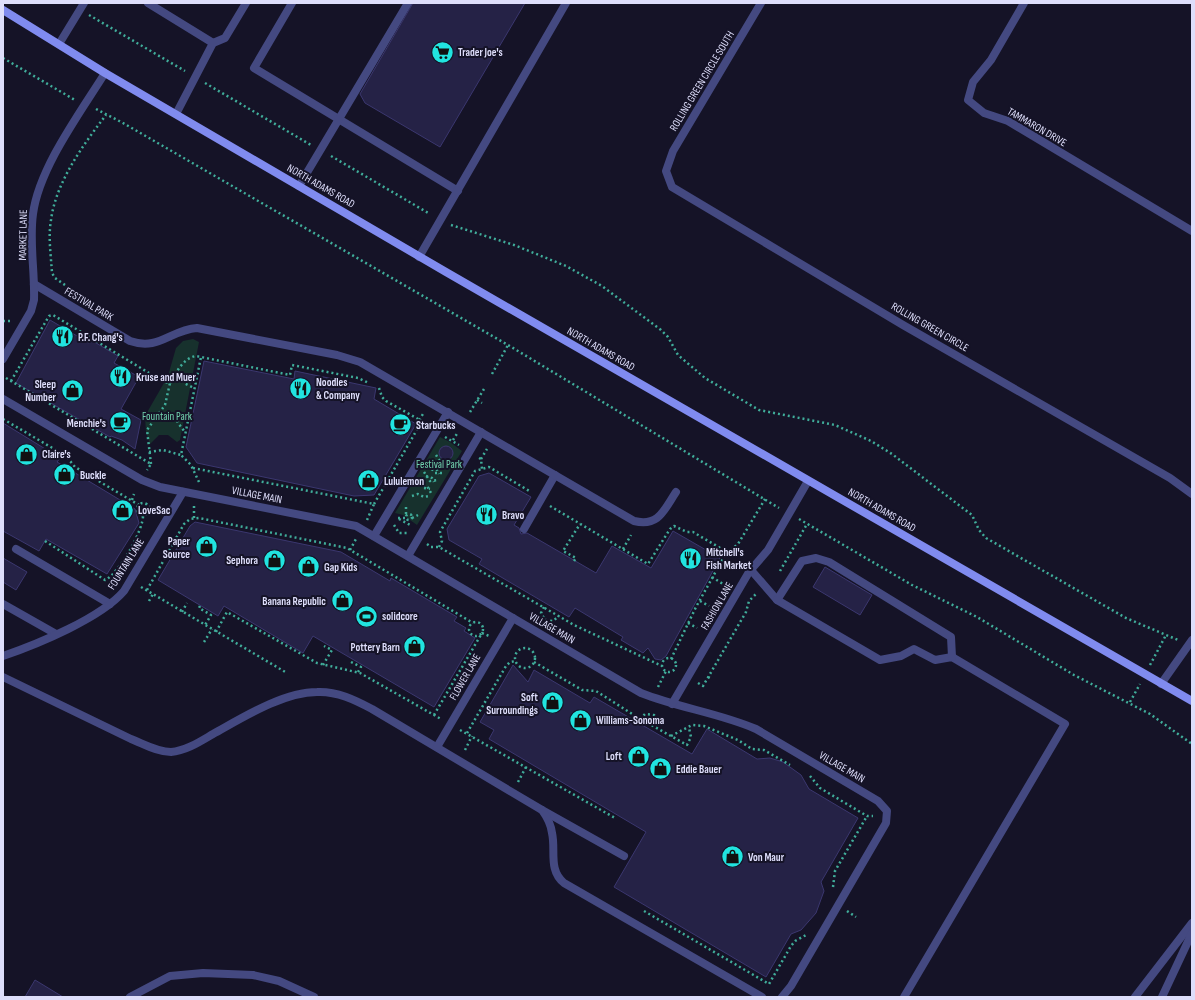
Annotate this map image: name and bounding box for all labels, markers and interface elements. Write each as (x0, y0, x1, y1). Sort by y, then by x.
street label: ROLLING GREEN CIRCLE SOUTH (667, 29, 737, 133)
supermarket icon: Trader Joe's (430, 39, 456, 65)
place label: Trader Joe's (458, 46, 503, 59)
street label: TAMMARON DRIVE (1005, 105, 1069, 149)
street label: NORTH ADAMS ROAD (285, 161, 357, 211)
street label: MARKET LANE (16, 209, 30, 261)
street label: FESTIVAL PARK (62, 284, 116, 324)
street label: ROLLING GREEN CIRCLE (889, 300, 971, 354)
restaurant icon: P.F. Chang's (49, 324, 75, 350)
street label: NORTH ADAMS ROAD (565, 324, 637, 374)
place label: P.F. Chang's (78, 331, 123, 344)
restaurant icon: Kruse and Muer (108, 364, 134, 390)
place label: Kruse and Muer (136, 371, 197, 384)
restaurant icon: Noodles & Company (288, 375, 314, 401)
place label: Noodles & Company (316, 376, 360, 402)
shop icon: Sleep Number (59, 377, 85, 403)
place label: Sleep Number (25, 378, 57, 404)
cafe icon: Menchie's (108, 410, 134, 436)
park label: Fountain Park (142, 410, 193, 423)
cafe icon: Starbucks (387, 412, 413, 438)
place label: Menchie's (67, 417, 106, 430)
place label: Starbucks (416, 419, 455, 432)
shop icon: Claire's (13, 441, 39, 467)
place label: Claire's (42, 448, 71, 461)
park label: Festival Park (416, 458, 463, 471)
shop icon: Buckle (51, 462, 77, 488)
shop icon: Lululemon (356, 468, 382, 494)
place label: Buckle (80, 469, 107, 482)
place label: Lululemon (384, 475, 424, 488)
street label: VILLAGE MAIN (231, 484, 283, 506)
street label: NORTH ADAMS ROAD (846, 485, 918, 535)
shop icon: LoveSac (110, 497, 136, 523)
restaurant icon: Bravo (474, 502, 500, 528)
place label: LoveSac (138, 504, 171, 517)
place label: Bravo (502, 509, 524, 522)
shop icon: Paper Source (193, 534, 219, 560)
place label: Paper Source (163, 535, 191, 561)
street label: FOUNTAIN LANE (105, 536, 147, 592)
restaurant icon: Mitchell's Fish Market (677, 545, 703, 571)
place label: Mitchell's Fish Market (706, 546, 752, 572)
shop icon: Sephora (261, 547, 287, 573)
place label: Sephora (226, 554, 258, 567)
shop icon: Gap Kids (296, 554, 322, 580)
place label: Gap Kids (324, 561, 357, 574)
street label: FASHION LANE (698, 580, 736, 632)
shop icon: Banana Republic (329, 588, 355, 614)
place label: Banana Republic (262, 595, 326, 608)
sports icon: solidcore (353, 603, 379, 629)
place label: solidcore (382, 610, 418, 623)
street label: VILLAGE MAIN (527, 610, 577, 646)
shop icon: Pottery Barn (402, 634, 428, 660)
place label: Pottery Barn (350, 641, 400, 654)
street label: FLOWER LANE (447, 652, 483, 702)
shop icon: Soft Surroundings (540, 690, 566, 716)
place label: Soft Surroundings (486, 691, 538, 717)
shop icon: Williams-Sonoma (568, 707, 594, 733)
place label: Williams-Sonoma (596, 714, 665, 727)
shop icon: Loft (625, 743, 651, 769)
street label: VILLAGE MAIN (817, 749, 867, 785)
place label: Loft (606, 750, 622, 763)
shop icon: Eddie Bauer (647, 756, 673, 782)
place label: Eddie Bauer (676, 763, 722, 776)
shop icon: Von Maur (720, 844, 746, 870)
place label: Von Maur (748, 851, 785, 864)

